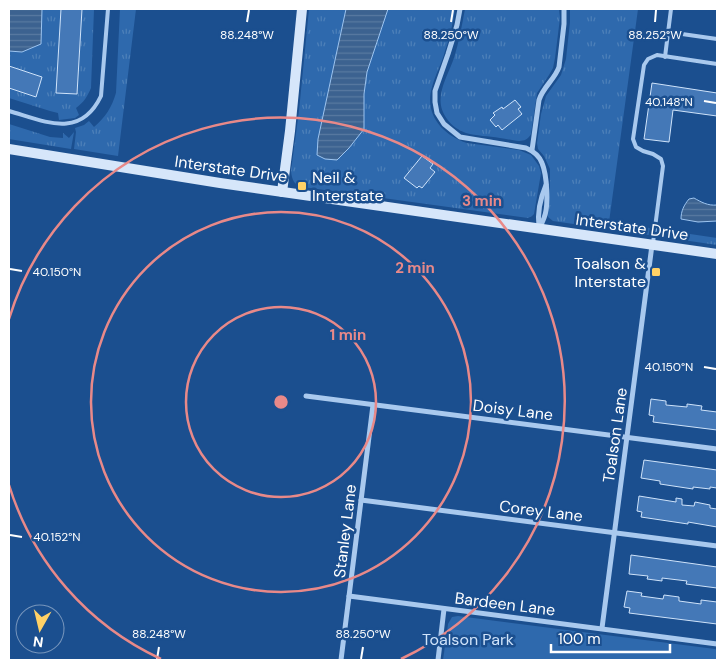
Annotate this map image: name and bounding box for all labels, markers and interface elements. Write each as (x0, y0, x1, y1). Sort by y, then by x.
text: 88.248°W (220, 27, 274, 43)
text: 88.250°W (423, 27, 479, 43)
text: 88.252°W (628, 27, 682, 43)
text: 40.148°N (645, 94, 693, 110)
street label: Interstate Drive (173, 151, 289, 187)
place label: Neil & Interstate (312, 167, 384, 206)
marker: Neil & Interstate (296, 180, 308, 192)
text: 3 min (462, 191, 502, 211)
street label: Interstate Drive (574, 209, 690, 245)
place label: Toalson & Interstate (574, 253, 646, 292)
text: 2 min (395, 258, 435, 278)
text: 40.150°N (33, 264, 81, 280)
marker: Toalson & Interstate (650, 266, 662, 278)
text: 1 min (330, 325, 366, 345)
text: 40.150°N (645, 359, 693, 375)
street label: Toalson Lane (598, 386, 632, 484)
centre of rings (272, 393, 290, 411)
street label: Doisy Lane (472, 395, 554, 425)
street label: Stanley Lane (329, 483, 361, 579)
street label: Corey Lane (498, 495, 584, 527)
text: 40.152°N (33, 529, 81, 545)
street label: Bardeen Lane (454, 587, 556, 621)
north arrow (15, 604, 65, 654)
scale bar (551, 622, 670, 654)
text: 88.248°W (132, 626, 186, 642)
text: 88.250°W (335, 626, 391, 642)
park label: Toalson Park (422, 629, 514, 650)
text: 100 m (558, 629, 601, 649)
text: N (32, 632, 45, 651)

